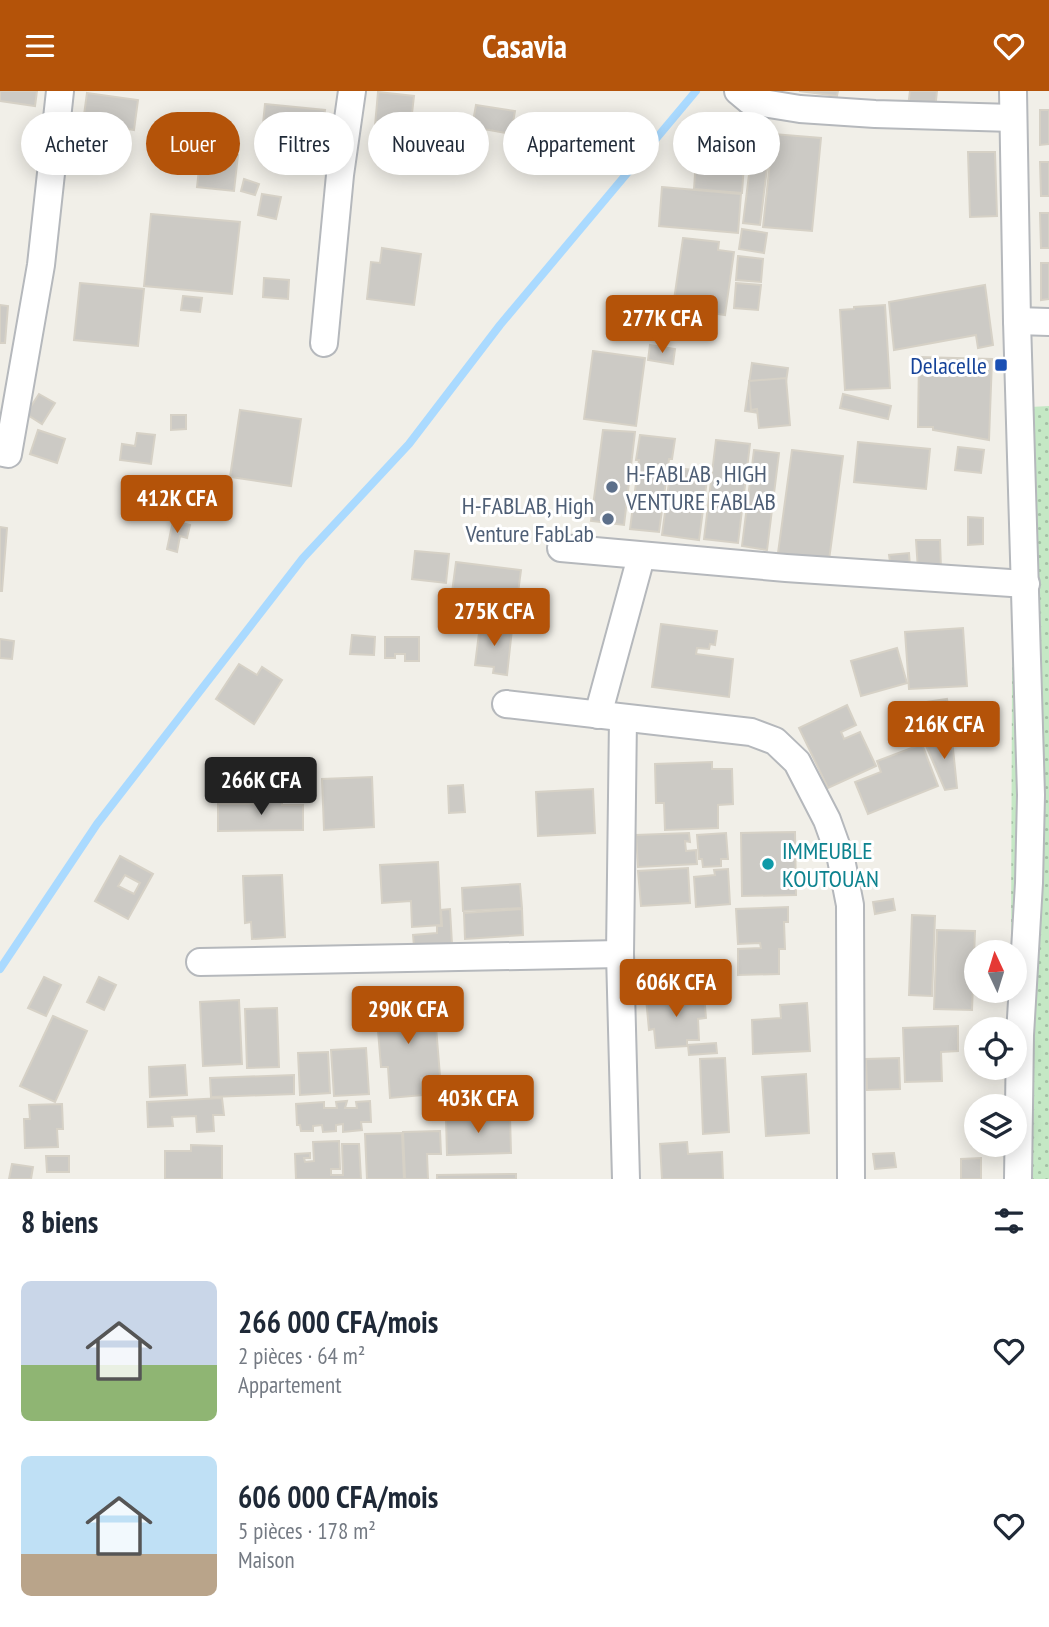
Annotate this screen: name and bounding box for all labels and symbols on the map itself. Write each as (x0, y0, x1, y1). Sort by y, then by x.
pin: 277K CFA (590, 295, 734, 355)
place label: Delacelle (910, 350, 987, 381)
marker: Delacelle (993, 357, 1009, 373)
place label: H-FABLAB , HIGH VENTURE FABLAB (625, 458, 776, 517)
pin: 412K CFA (105, 475, 249, 535)
marker: H-FABLAB , HIGH VENTURE FABLAB (604, 479, 620, 495)
place label: H-FABLAB, High Venture FabLab (462, 490, 594, 549)
marker: H-FABLAB, High Venture FabLab (600, 511, 616, 527)
pin: 275K CFA (422, 589, 566, 648)
pin: 216K CFA (872, 701, 1016, 761)
pin: 266K CFA (189, 757, 333, 817)
place label: IMMEUBLE KOUTOUAN (782, 835, 879, 894)
marker: IMMEUBLE KOUTOUAN (760, 856, 776, 872)
north arrow (964, 940, 1027, 1003)
pin: 606K CFA (604, 960, 748, 1019)
pin: 290K CFA (336, 986, 480, 1046)
pin: 403K CFA (406, 1075, 550, 1135)

